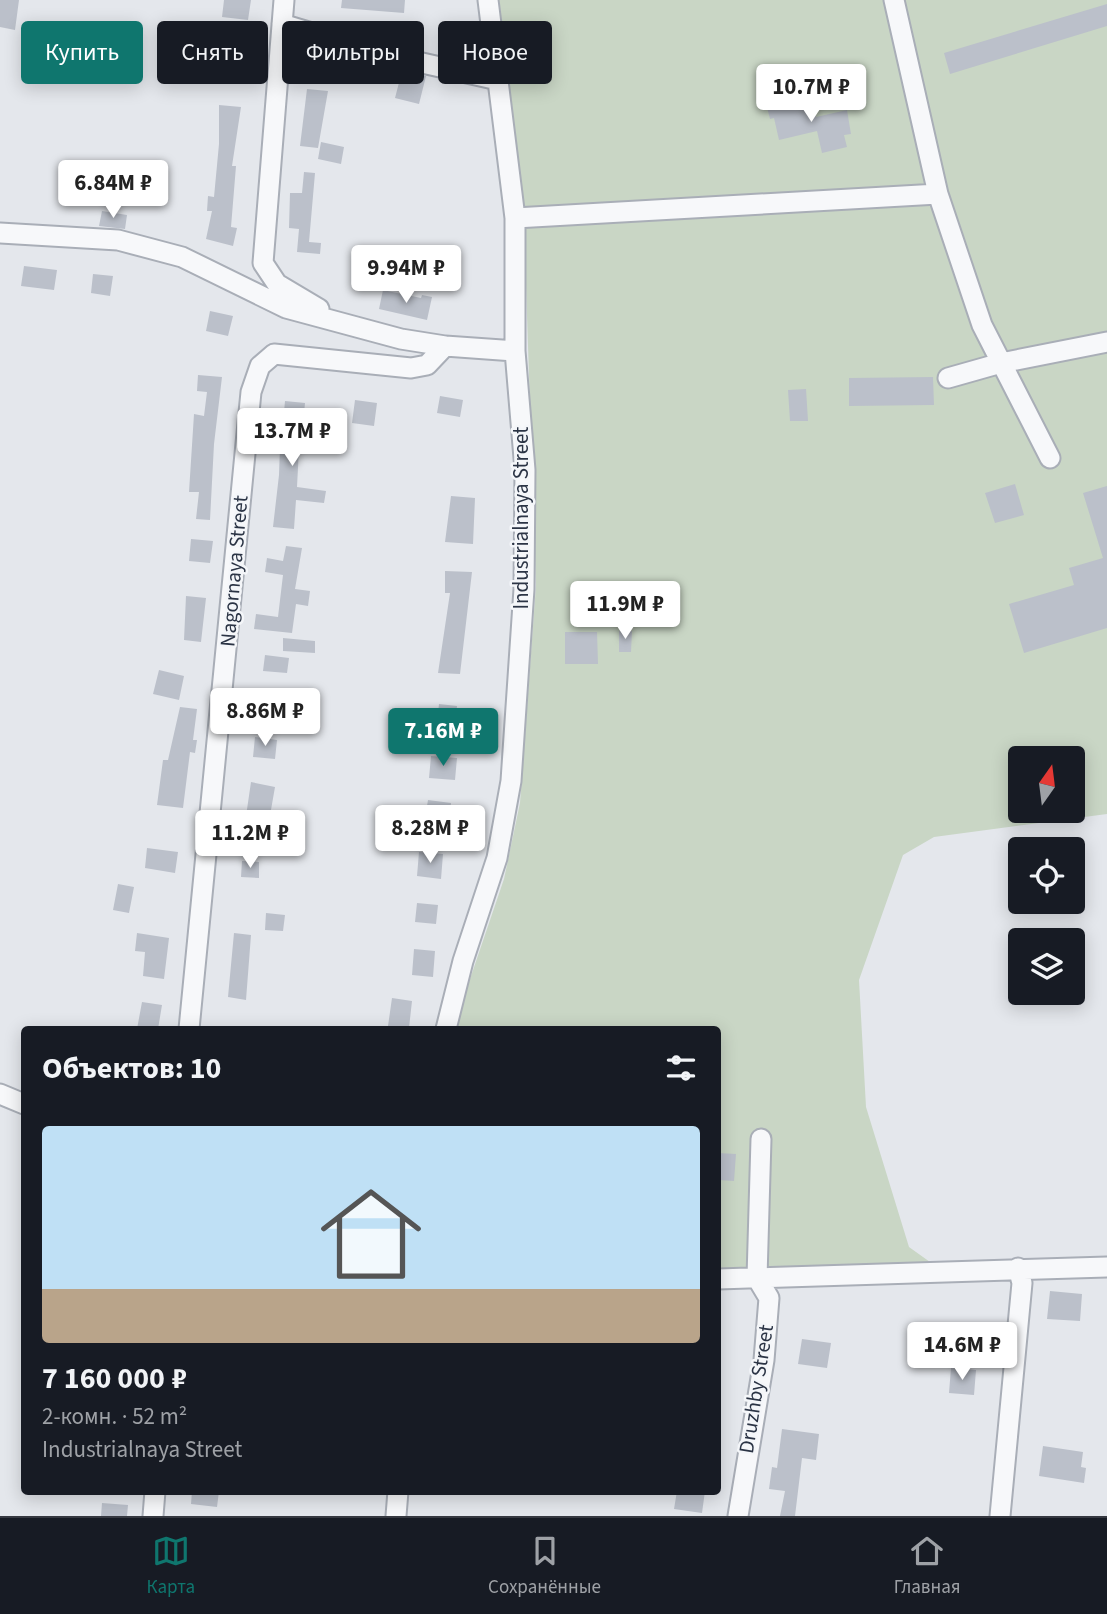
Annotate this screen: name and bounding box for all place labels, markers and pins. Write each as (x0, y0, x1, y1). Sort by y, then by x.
pin: 10.7M ₽ (746, 64, 876, 124)
pin: 6.84M ₽ (48, 160, 178, 220)
pin: 9.94M ₽ (341, 246, 471, 305)
pin: 13.7M ₽ (227, 408, 357, 468)
pin: 11.9M ₽ (560, 582, 690, 641)
pin: 8.86M ₽ (200, 688, 330, 748)
pin: 7.16M ₽ (378, 708, 508, 768)
pin: 8.28M ₽ (365, 806, 495, 865)
pin: 11.2M ₽ (185, 810, 315, 870)
pin: 14.6M ₽ (897, 1322, 1027, 1382)

